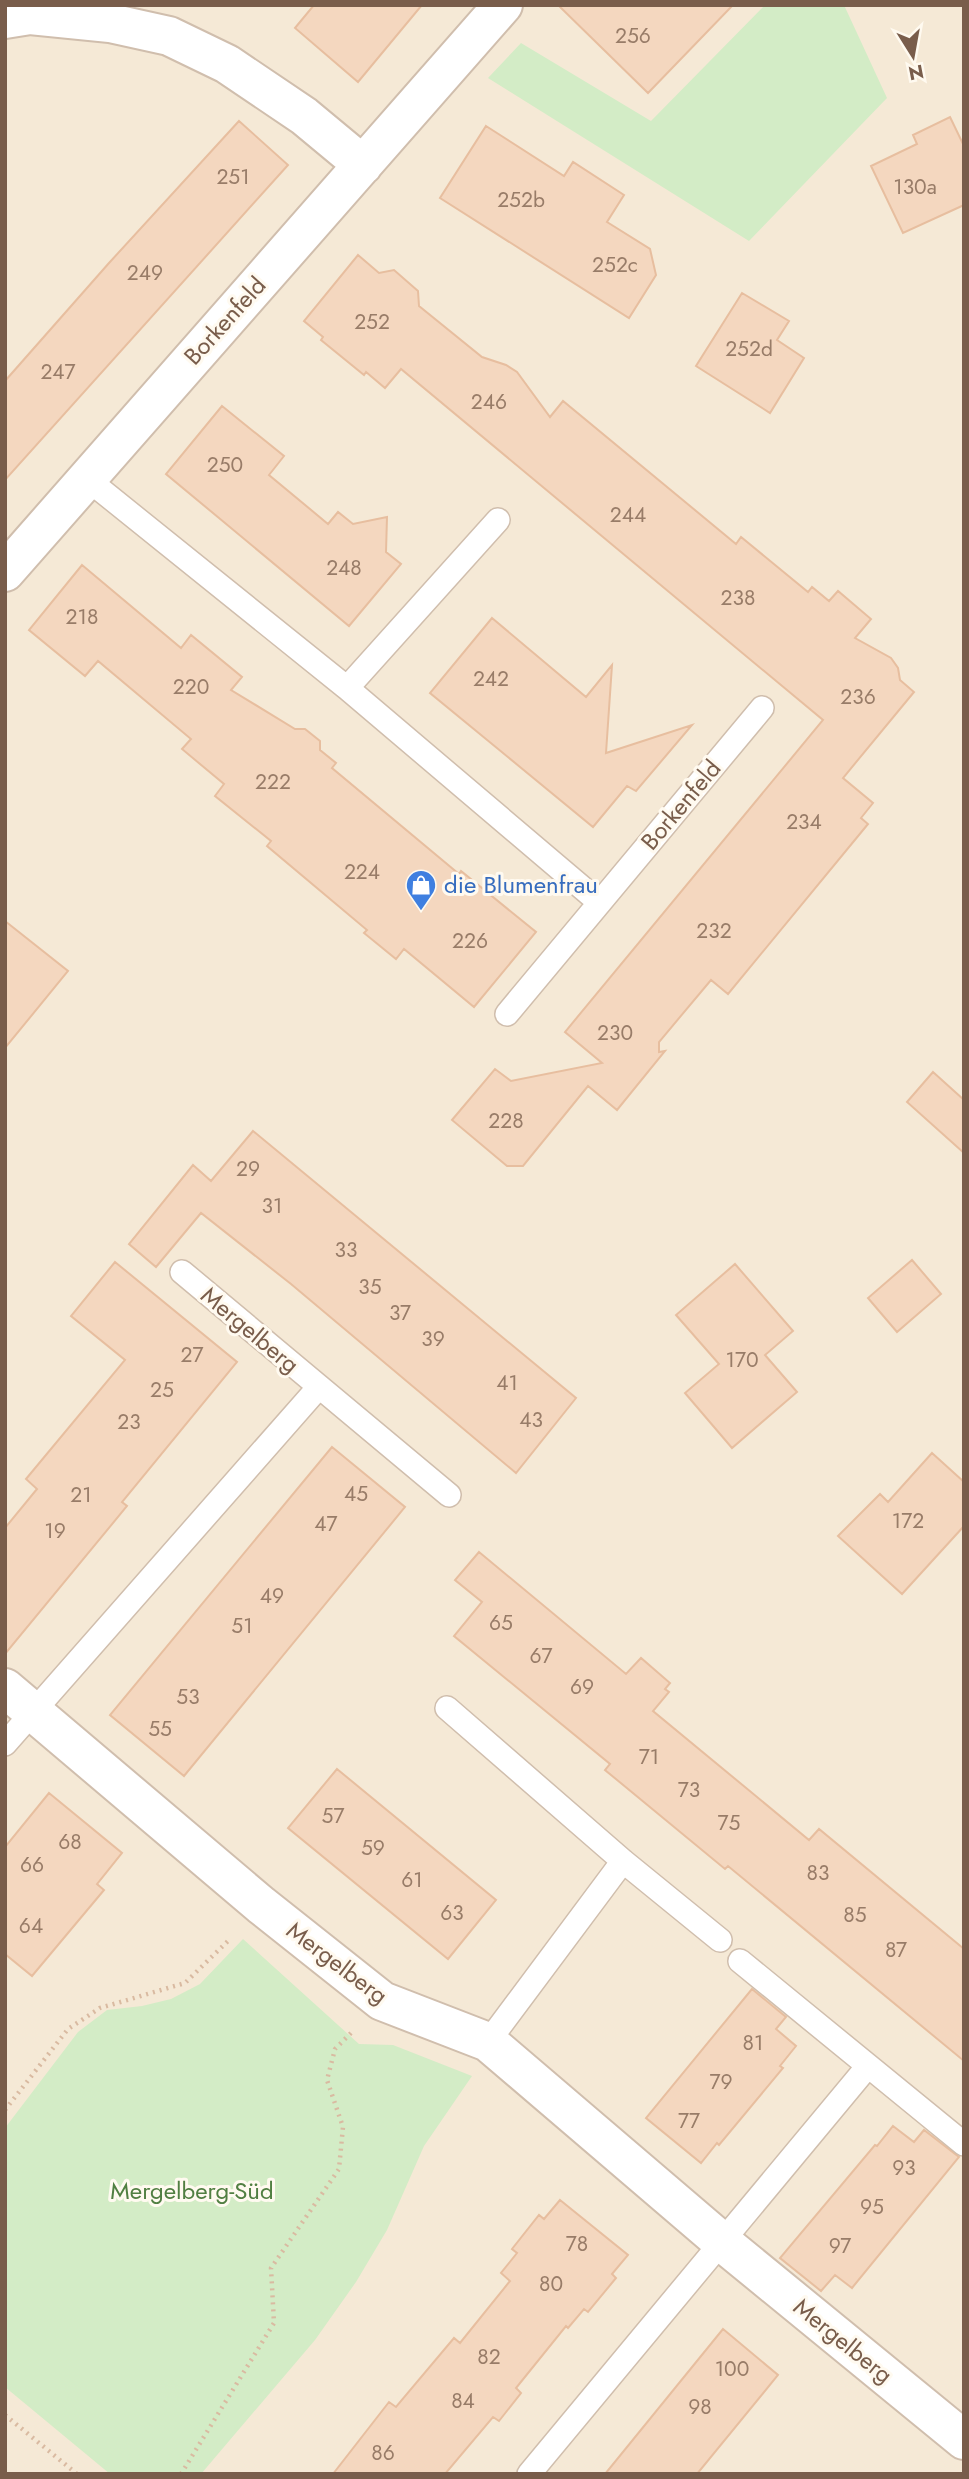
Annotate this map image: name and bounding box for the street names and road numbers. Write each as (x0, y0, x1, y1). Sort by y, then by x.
street label: Borkenfeld (175, 269, 274, 373)
street label: Borkenfeld (632, 752, 729, 857)
street label: Mergelberg (194, 1278, 307, 1381)
street label: Mergelberg (279, 1913, 395, 2012)
street label: Mergelberg (786, 2290, 901, 2392)

